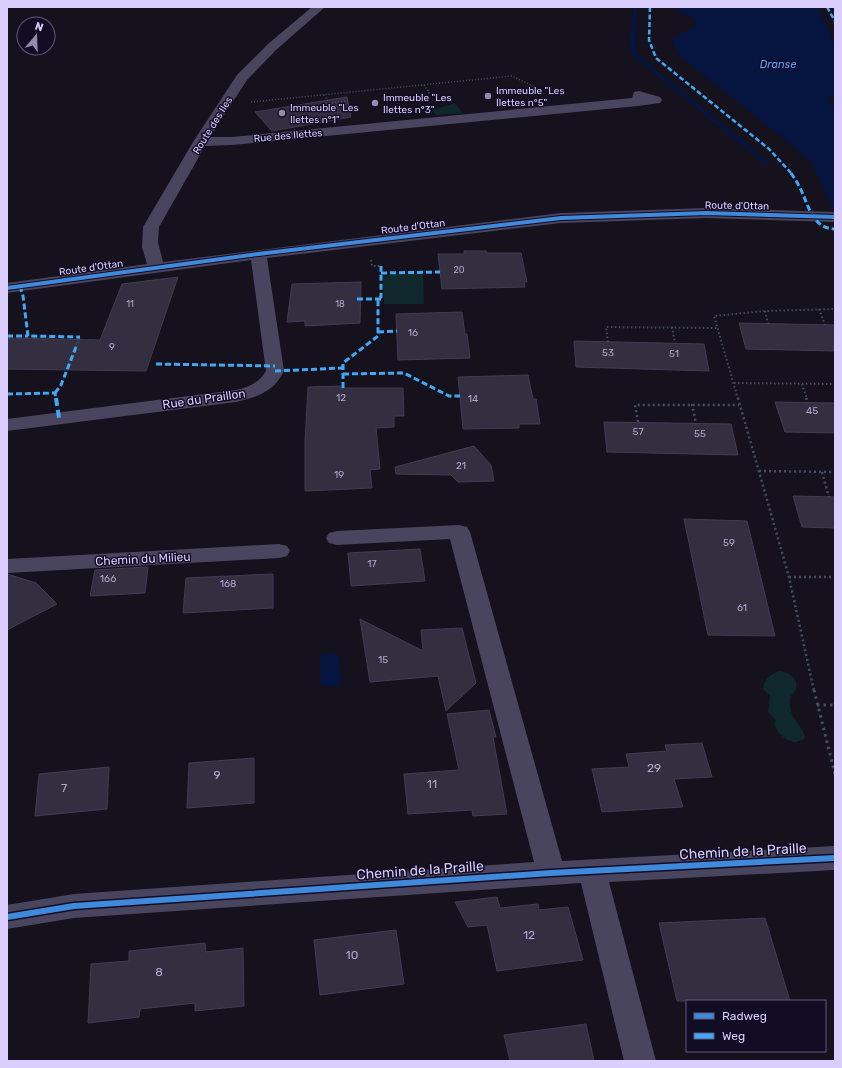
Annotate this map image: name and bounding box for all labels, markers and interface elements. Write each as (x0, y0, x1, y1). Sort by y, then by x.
north arrow (16, 16, 56, 56)
text: N (33, 20, 45, 34)
water label: Dranse (760, 58, 796, 71)
place label: Immeuble "Les Ilettes n°5" (496, 85, 565, 109)
marker: Immeuble "Les Ilettes n°5" (483, 91, 493, 101)
place label: Immeuble "Les Ilettes n°3" (383, 92, 452, 116)
street label: Route des Iles (190, 95, 235, 156)
marker: Immeuble "Les Ilettes n°3" (370, 98, 380, 108)
place label: Immeuble "Les Ilettes n°1" (290, 102, 359, 126)
marker: Immeuble "Les Ilettes n°1" (277, 108, 287, 118)
street label: Rue des Ilettes (253, 127, 323, 145)
street label: Route d'Ottan (705, 199, 769, 213)
street label: Route d'Ottan (380, 217, 446, 237)
street label: Route d'Ottan (58, 258, 124, 278)
house number: 20 (454, 265, 465, 275)
house number: 11 (126, 299, 134, 309)
house number: 18 (335, 299, 345, 309)
house number: 16 (408, 327, 418, 339)
house number: 9 (109, 341, 115, 353)
house number: 53 (602, 347, 614, 359)
house number: 51 (669, 348, 679, 360)
street label: Rue du Praillon (162, 386, 246, 412)
house number: 12 (336, 392, 346, 404)
house number: 14 (468, 393, 478, 405)
house number: 45 (806, 405, 818, 417)
house number: 57 (632, 426, 644, 438)
house number: 55 (694, 428, 706, 440)
house number: 21 (456, 460, 466, 472)
house number: 19 (334, 469, 344, 481)
house number: 59 (723, 537, 735, 549)
street label: Chemin du Milieu (95, 550, 191, 568)
house number: 17 (367, 558, 377, 570)
house number: 166 (100, 573, 116, 585)
house number: 168 (220, 578, 236, 590)
house number: 61 (737, 602, 747, 614)
house number: 15 (378, 654, 388, 666)
house number: 29 (647, 761, 661, 775)
house number: 9 (213, 768, 221, 782)
house number: 11 (427, 777, 437, 791)
house number: 7 (61, 781, 67, 795)
street label: Chemin de la Praille (679, 840, 807, 863)
street label: Chemin de la Praille (356, 858, 484, 883)
house number: 12 (523, 928, 535, 942)
house number: 10 (346, 948, 358, 962)
house number: 8 (155, 965, 163, 979)
legend (686, 1000, 826, 1052)
text: Radweg (722, 1009, 767, 1023)
text: Weg (722, 1029, 745, 1043)

